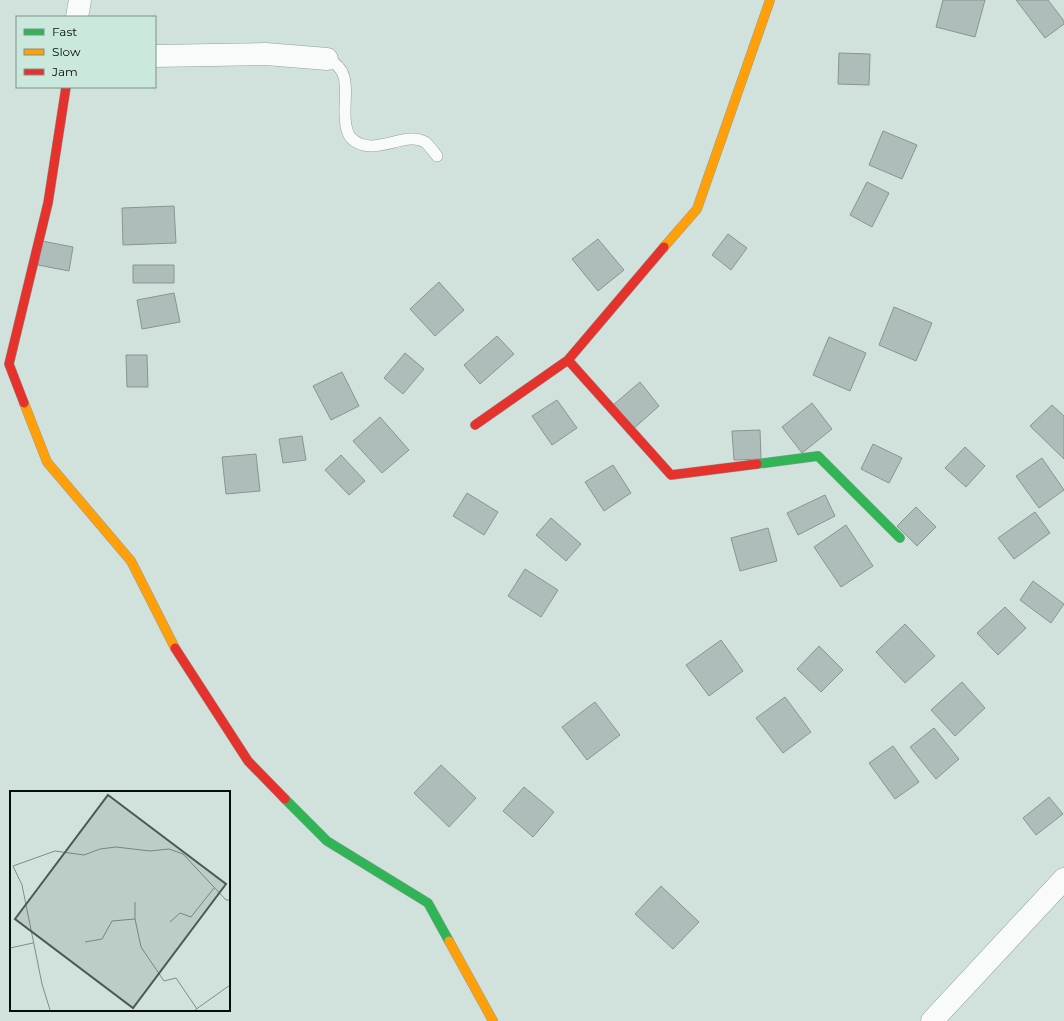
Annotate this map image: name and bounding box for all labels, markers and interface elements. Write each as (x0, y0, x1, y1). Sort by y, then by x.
legend (16, 16, 156, 88)
text: Fast (52, 24, 77, 39)
text: Slow (52, 44, 81, 59)
text: Jam (51, 64, 78, 79)
inset map (10, 791, 230, 1011)

